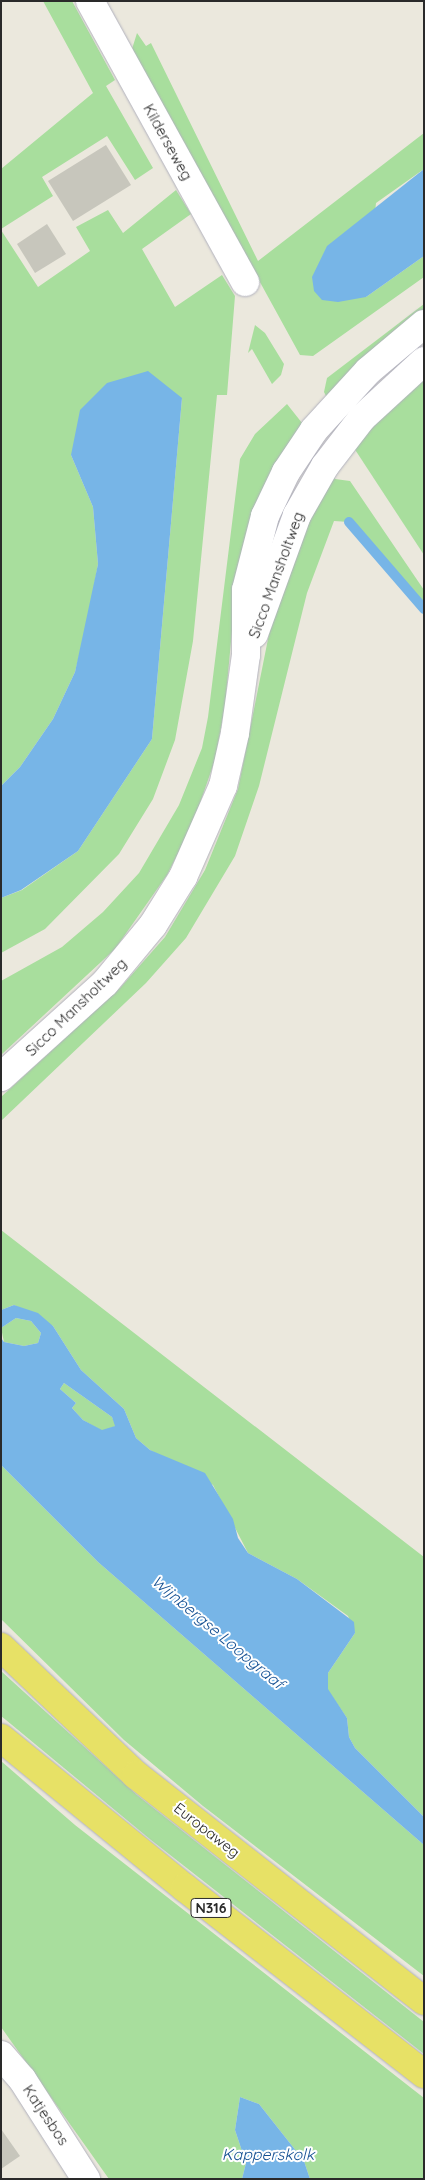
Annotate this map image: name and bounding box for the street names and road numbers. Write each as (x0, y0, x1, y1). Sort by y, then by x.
street label: Kilderseweg (140, 101, 196, 183)
street label: Sicco Mansholtweg (245, 509, 307, 641)
street label: Sicco Mansholtweg (22, 954, 130, 1060)
street label: Europaweg (171, 1799, 243, 1861)
road number: N316 (190, 1896, 232, 1920)
street label: Katjesbos (19, 2081, 73, 2149)

